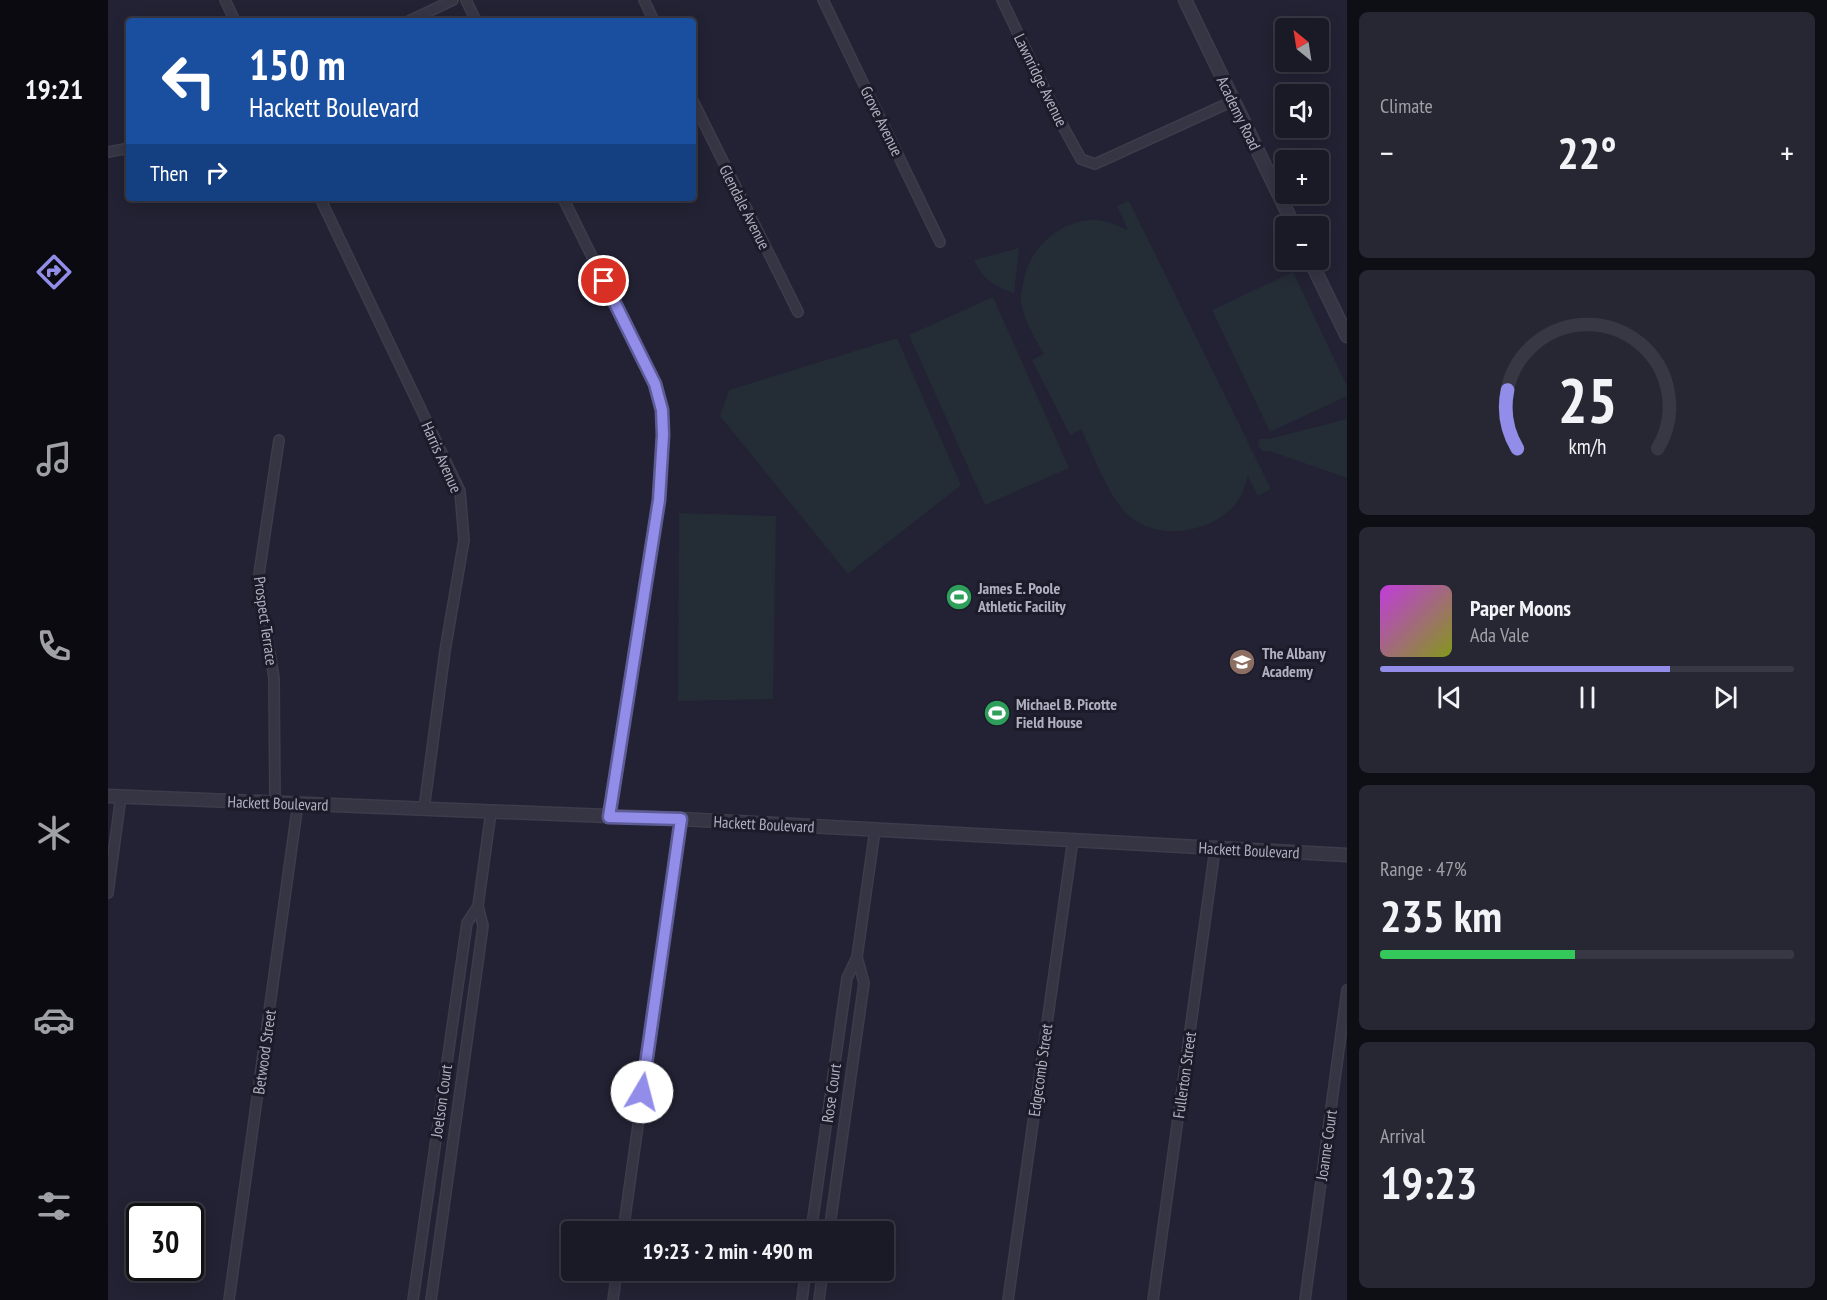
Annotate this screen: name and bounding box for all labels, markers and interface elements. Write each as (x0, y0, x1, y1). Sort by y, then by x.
north arrow (1275, 18, 1329, 72)
map controls (1275, 18, 1329, 270)
street label: Lawnridge Avenue (1010, 30, 1072, 130)
text: 150 m (249, 37, 346, 92)
icon: left (150, 42, 228, 120)
text: 19:21 (25, 72, 83, 106)
street label: Academy Road (1213, 73, 1265, 153)
street label: Grove Avenue (857, 83, 907, 159)
button: sound (1275, 84, 1329, 138)
text: Hackett Boulevard (249, 90, 419, 124)
text: Climate (1380, 93, 1433, 119)
text: 22° (1557, 123, 1617, 181)
text: − (1380, 131, 1394, 174)
text: + (1780, 131, 1794, 174)
button: + (1275, 150, 1329, 204)
icon: right (200, 156, 233, 189)
text: Then (150, 159, 188, 187)
street label: Glendale Avenue (715, 161, 775, 253)
button: − (1275, 216, 1329, 270)
icon: directions (33, 251, 75, 293)
pin (578, 255, 629, 306)
icon: arrive (587, 264, 620, 297)
text: 25 (1557, 360, 1617, 441)
street label: Harris Avenue (417, 418, 467, 496)
text: km/h (1568, 433, 1606, 461)
icon: music (33, 438, 75, 480)
street label: Prospect Terrace (250, 575, 282, 667)
place label: James E. Poole Athletic Facility (977, 578, 1066, 616)
sports icon: James E. Poole Athletic Facility (944, 582, 974, 612)
text: Paper Moons (1470, 594, 1571, 622)
text: Ada Vale (1470, 622, 1529, 648)
icon: phone (33, 625, 75, 667)
place label: The Albany Academy (1261, 643, 1326, 681)
school or university icon: The Albany Academy (1227, 647, 1257, 677)
icon: previous (1433, 681, 1466, 714)
icon: pause (1571, 681, 1604, 714)
icon: next (1709, 681, 1742, 714)
place label: Michael B. Picotte Field House (1016, 694, 1117, 732)
sports icon: Michael B. Picotte Field House (982, 698, 1012, 728)
street label: Hackett Boulevard (227, 791, 329, 815)
street label: Hackett Boulevard (713, 811, 815, 837)
icon: climate (33, 812, 75, 854)
street label: Hackett Boulevard (1198, 837, 1300, 863)
text: Range · 47% (1380, 856, 1467, 882)
text: 235 km (1380, 886, 1502, 944)
icon: car (33, 999, 75, 1041)
street label: Betwood Street (248, 1008, 280, 1096)
street label: Edgecomb Street (1024, 1022, 1056, 1118)
street label: Fullerton Street (1168, 1030, 1200, 1120)
position arrow (610, 1060, 674, 1124)
street label: Rose Court (817, 1062, 845, 1124)
street label: Joelson Court (426, 1063, 456, 1140)
street label: Joanne Court (1311, 1108, 1341, 1183)
text: Arrival (1380, 1123, 1425, 1149)
text: 19:23 (1380, 1153, 1477, 1211)
icon: filters (33, 1185, 75, 1227)
speed limit sign: 30 (126, 1203, 204, 1281)
text: 19:23 · 2 min · 490 m (642, 1237, 813, 1265)

